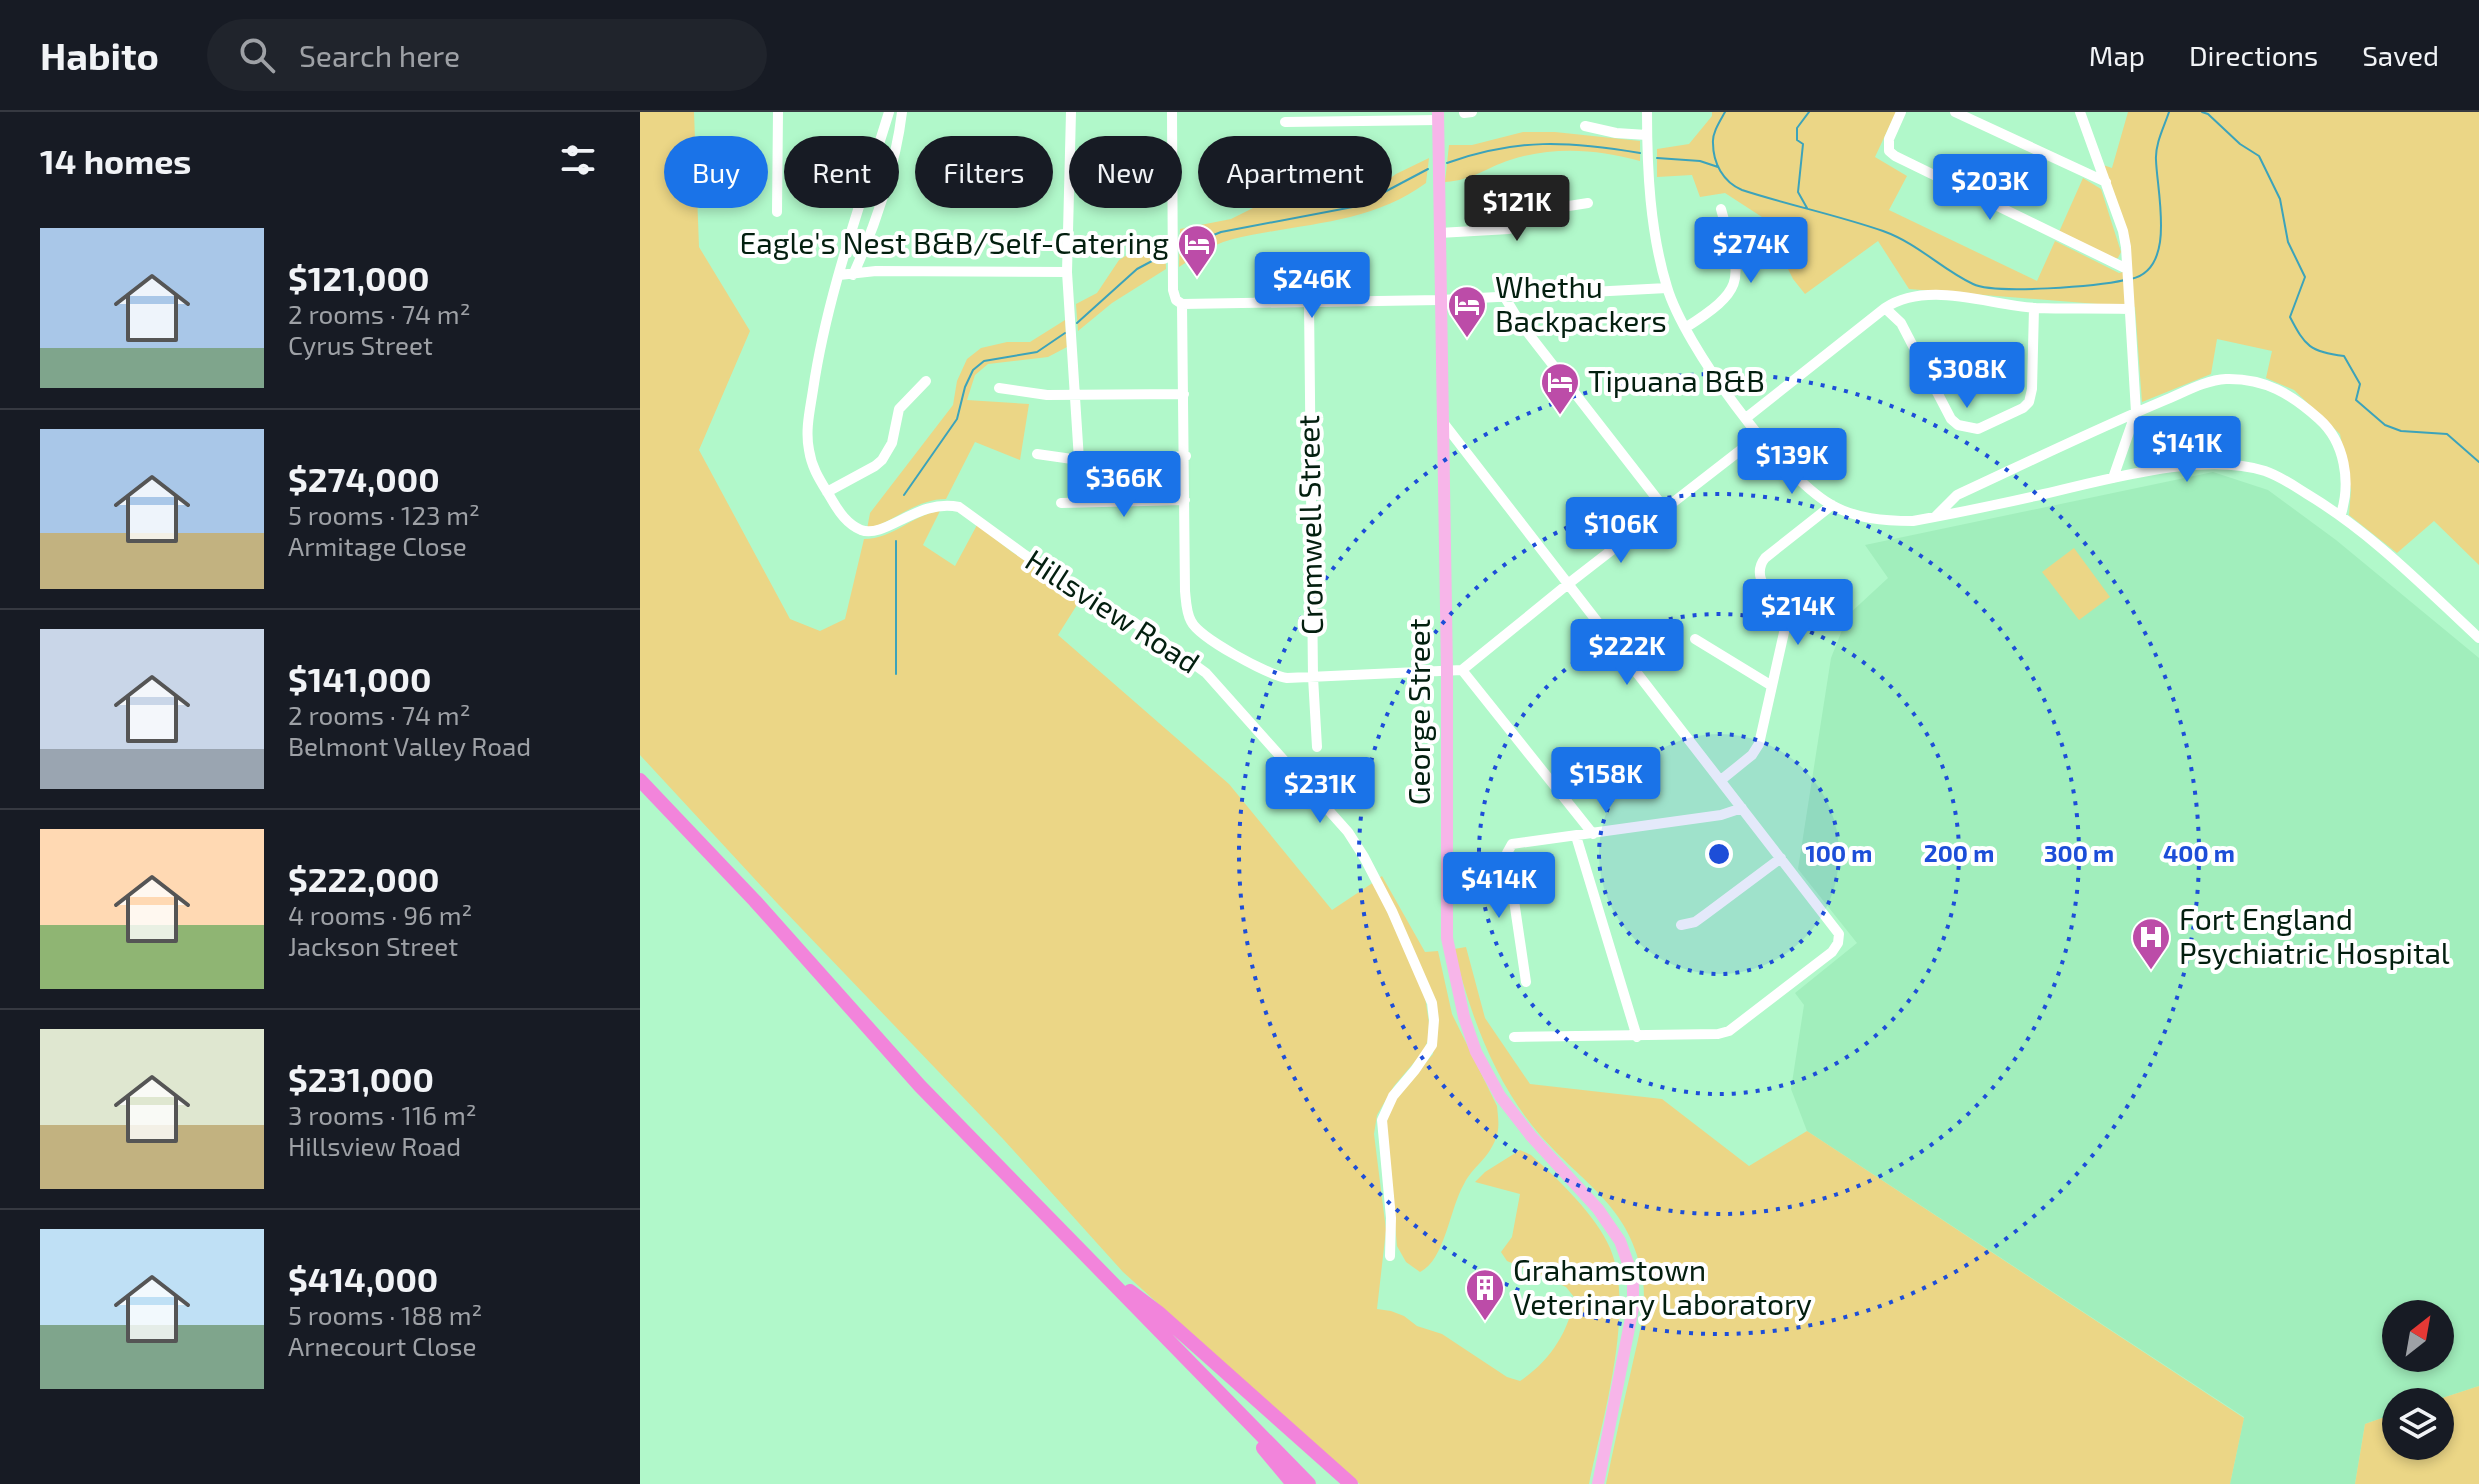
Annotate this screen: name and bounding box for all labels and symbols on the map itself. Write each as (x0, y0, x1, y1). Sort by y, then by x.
pin: $203K (1934, 154, 2046, 222)
pin: $121K (1461, 175, 1573, 243)
pin: $274K (1695, 217, 1807, 285)
hotel icon: Eagle's Nest B&B/Self-Catering (1176, 223, 1218, 278)
place label: Eagle's Nest B&B/Self-Catering (739, 224, 1169, 260)
pin: $246K (1256, 252, 1368, 320)
place label: Whethu Backpackers (1495, 268, 1667, 338)
hotel icon: Whethu Backpackers (1446, 284, 1488, 339)
pin: $308K (1911, 342, 2023, 410)
hotel icon: Tipuana B&B (1539, 361, 1581, 416)
place label: Tipuana B&B (1588, 362, 1765, 398)
street label: Cromwell Street (1289, 415, 1329, 635)
pin: $141K (2131, 416, 2243, 484)
pin: $139K (1736, 428, 1848, 496)
pin: $366K (1068, 451, 1180, 519)
pin: $106K (1565, 497, 1677, 565)
street label: Hillsview Road (1019, 541, 1207, 680)
pin: $214K (1742, 579, 1854, 647)
street label: George Street (1400, 619, 1436, 805)
pin: $222K (1571, 619, 1683, 687)
pin: $158K (1550, 747, 1662, 815)
pin: $231K (1264, 757, 1376, 825)
text: 100 m (1806, 838, 1872, 867)
text: 200 m (1924, 838, 1994, 867)
text: 300 m (2044, 838, 2114, 867)
text: 400 m (2163, 838, 2235, 867)
centre of rings (1705, 840, 1733, 868)
pin: $414K (1443, 852, 1555, 920)
place label: Fort England Psychiatric Hospital (2179, 900, 2450, 970)
hospital icon: Fort England Psychiatric Hospital (2130, 916, 2172, 971)
place label: Grahamstown Veterinary Laboratory (1513, 1251, 1812, 1321)
building icon: Grahamstown Veterinary Laboratory (1464, 1267, 1506, 1322)
north arrow (2382, 1300, 2454, 1372)

